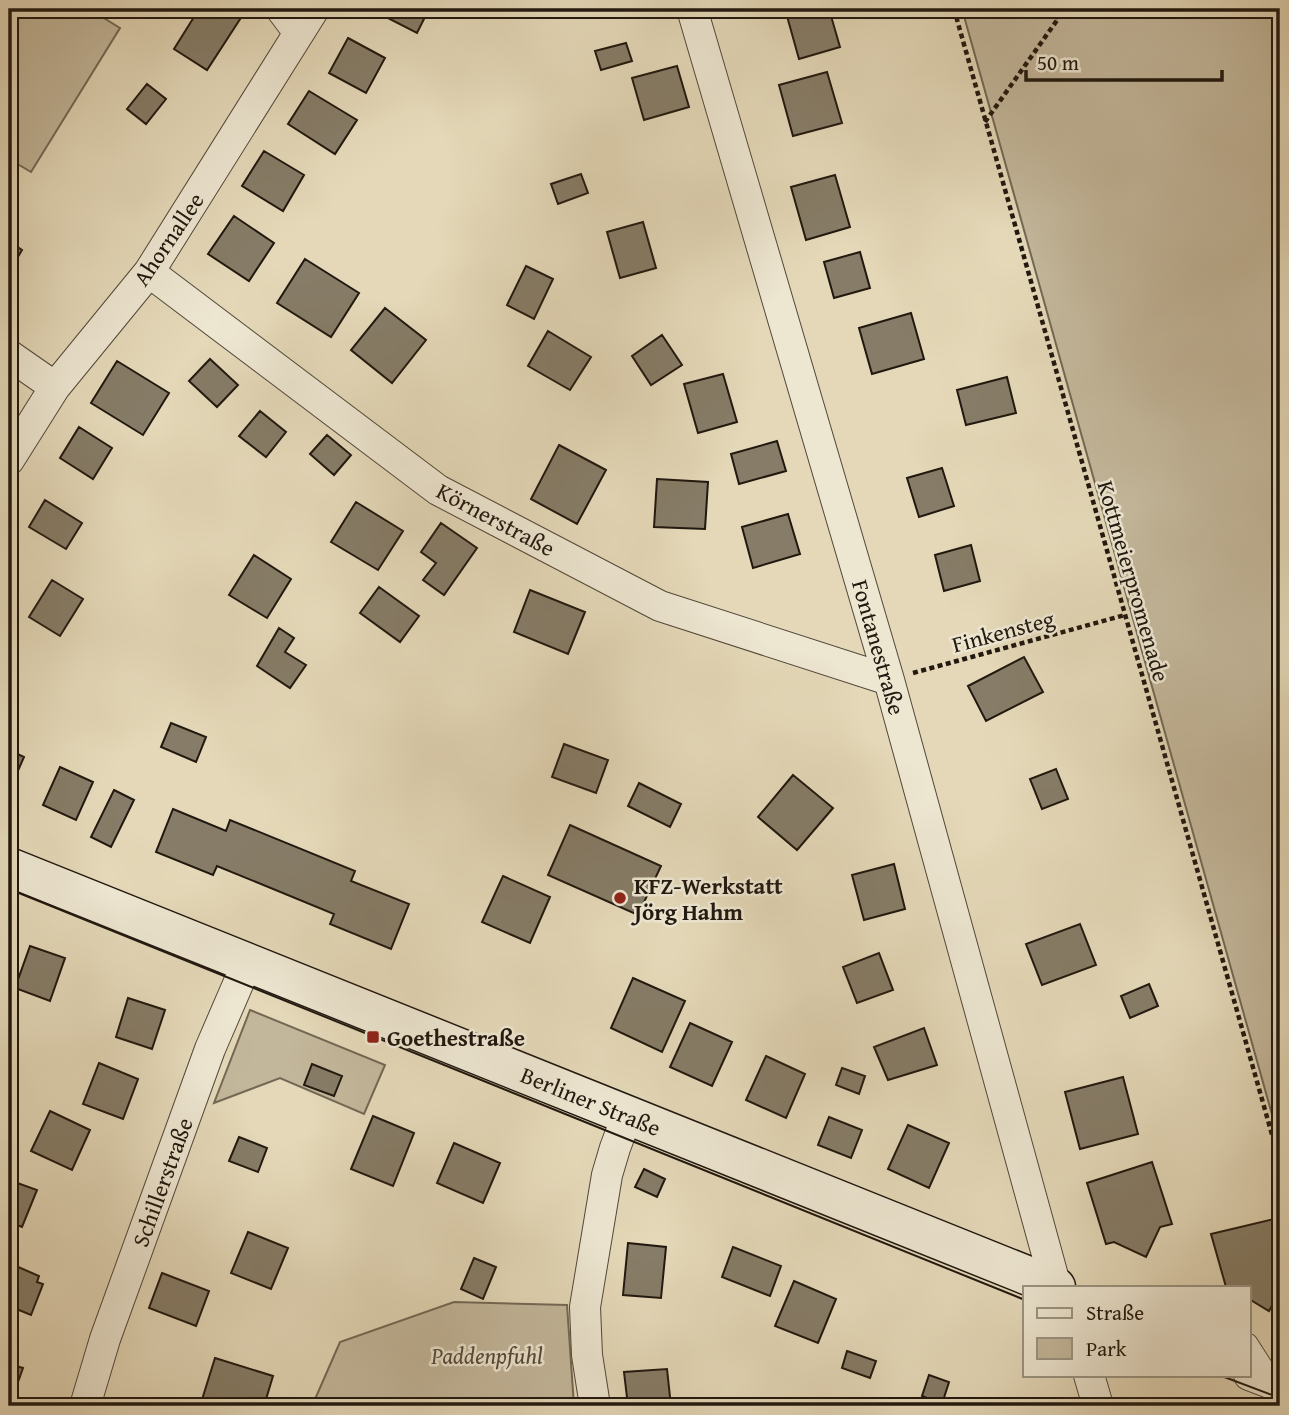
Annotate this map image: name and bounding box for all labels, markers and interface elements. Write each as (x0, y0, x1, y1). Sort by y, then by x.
scale bar (1026, 38, 1222, 82)
text: 50 m (1037, 47, 1079, 78)
street label: Ahornallee (125, 186, 211, 292)
street label: Körnerstraße (431, 474, 561, 564)
street label: Kottmeierpromenade (1090, 477, 1178, 685)
street label: Fontanestraße (844, 575, 914, 719)
street label: Finkensteg (948, 601, 1059, 661)
place label: KFZ-Werkstatt Jörg Hahm (630, 869, 783, 928)
marker: KFZ-Werkstatt Jörg Hahm (612, 890, 628, 906)
place label: Goethestraße (387, 1021, 525, 1054)
marker: Goethestraße (365, 1029, 381, 1045)
street label: Berliner Straße (516, 1058, 666, 1144)
street label: Schillerstraße (123, 1113, 201, 1251)
legend (1023, 1286, 1250, 1376)
text: Straße (1086, 1297, 1144, 1328)
text: Park (1086, 1333, 1127, 1364)
park label: Paddenpfuhl (430, 1339, 543, 1372)

